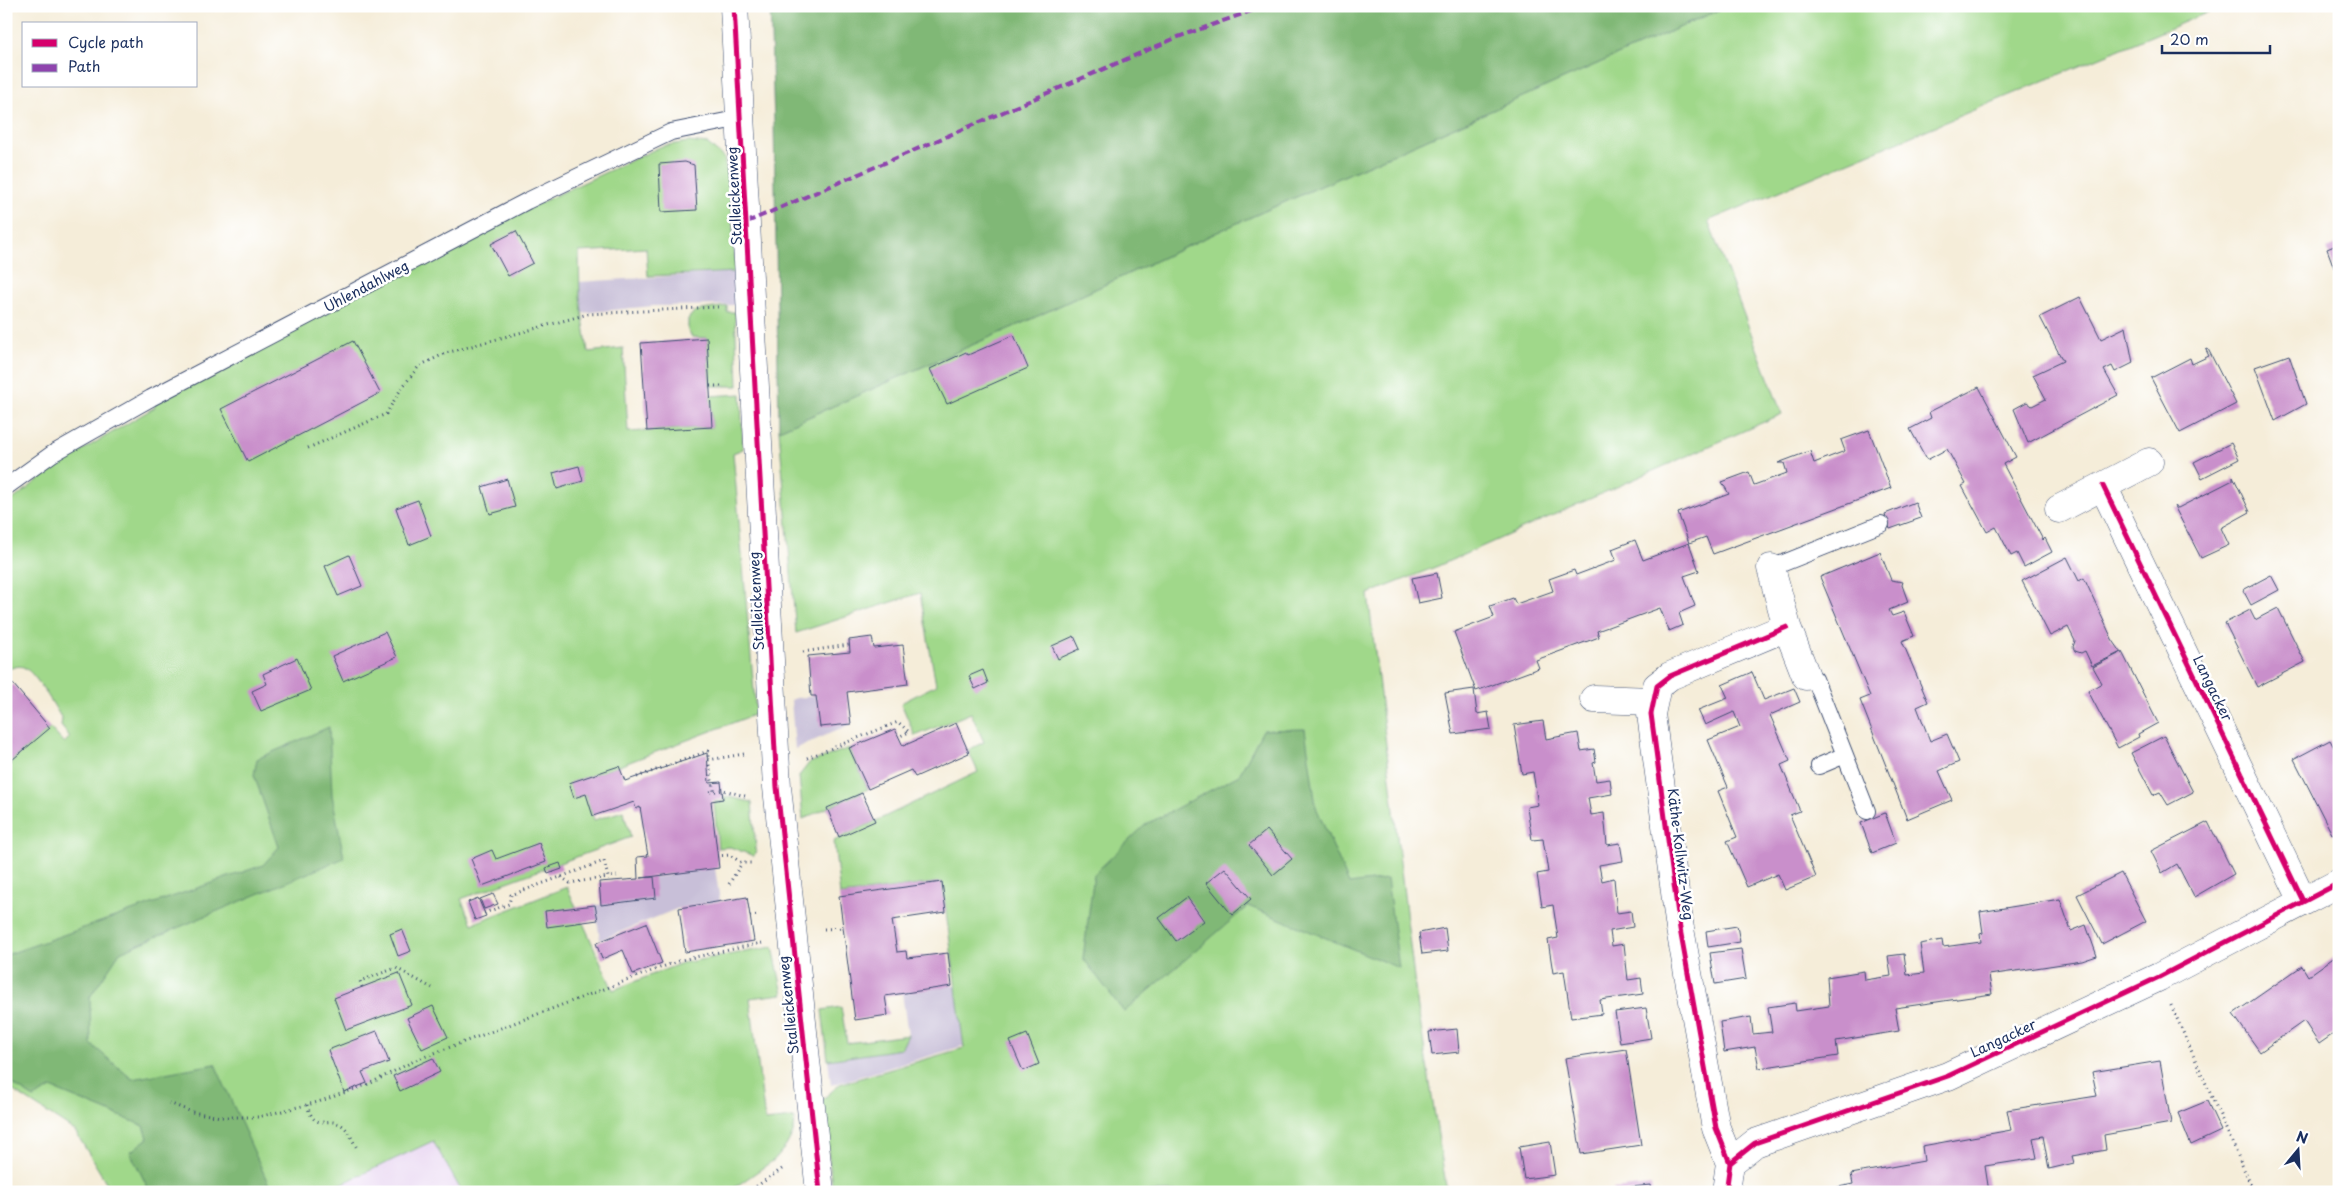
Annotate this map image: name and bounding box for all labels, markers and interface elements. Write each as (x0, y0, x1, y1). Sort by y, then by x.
legend (22, 22, 198, 88)
scale bar (2162, 22, 2270, 54)
text: 20 m (2170, 27, 2209, 50)
text: Cycle path (68, 30, 144, 53)
text: Path (68, 54, 100, 77)
street label: Stalleickenweg (721, 146, 747, 246)
street label: Uhlendahlweg (320, 255, 412, 317)
street label: Stalleickenweg (743, 551, 769, 651)
street label: Langacker (2188, 651, 2238, 725)
street label: Käthe-Kollwitz-Weg (1662, 787, 1700, 921)
street label: Stalleickenweg (772, 955, 804, 1055)
street label: Langacker (1966, 1013, 2040, 1063)
text: N (2294, 1125, 2311, 1149)
north arrow (2272, 1126, 2322, 1176)

